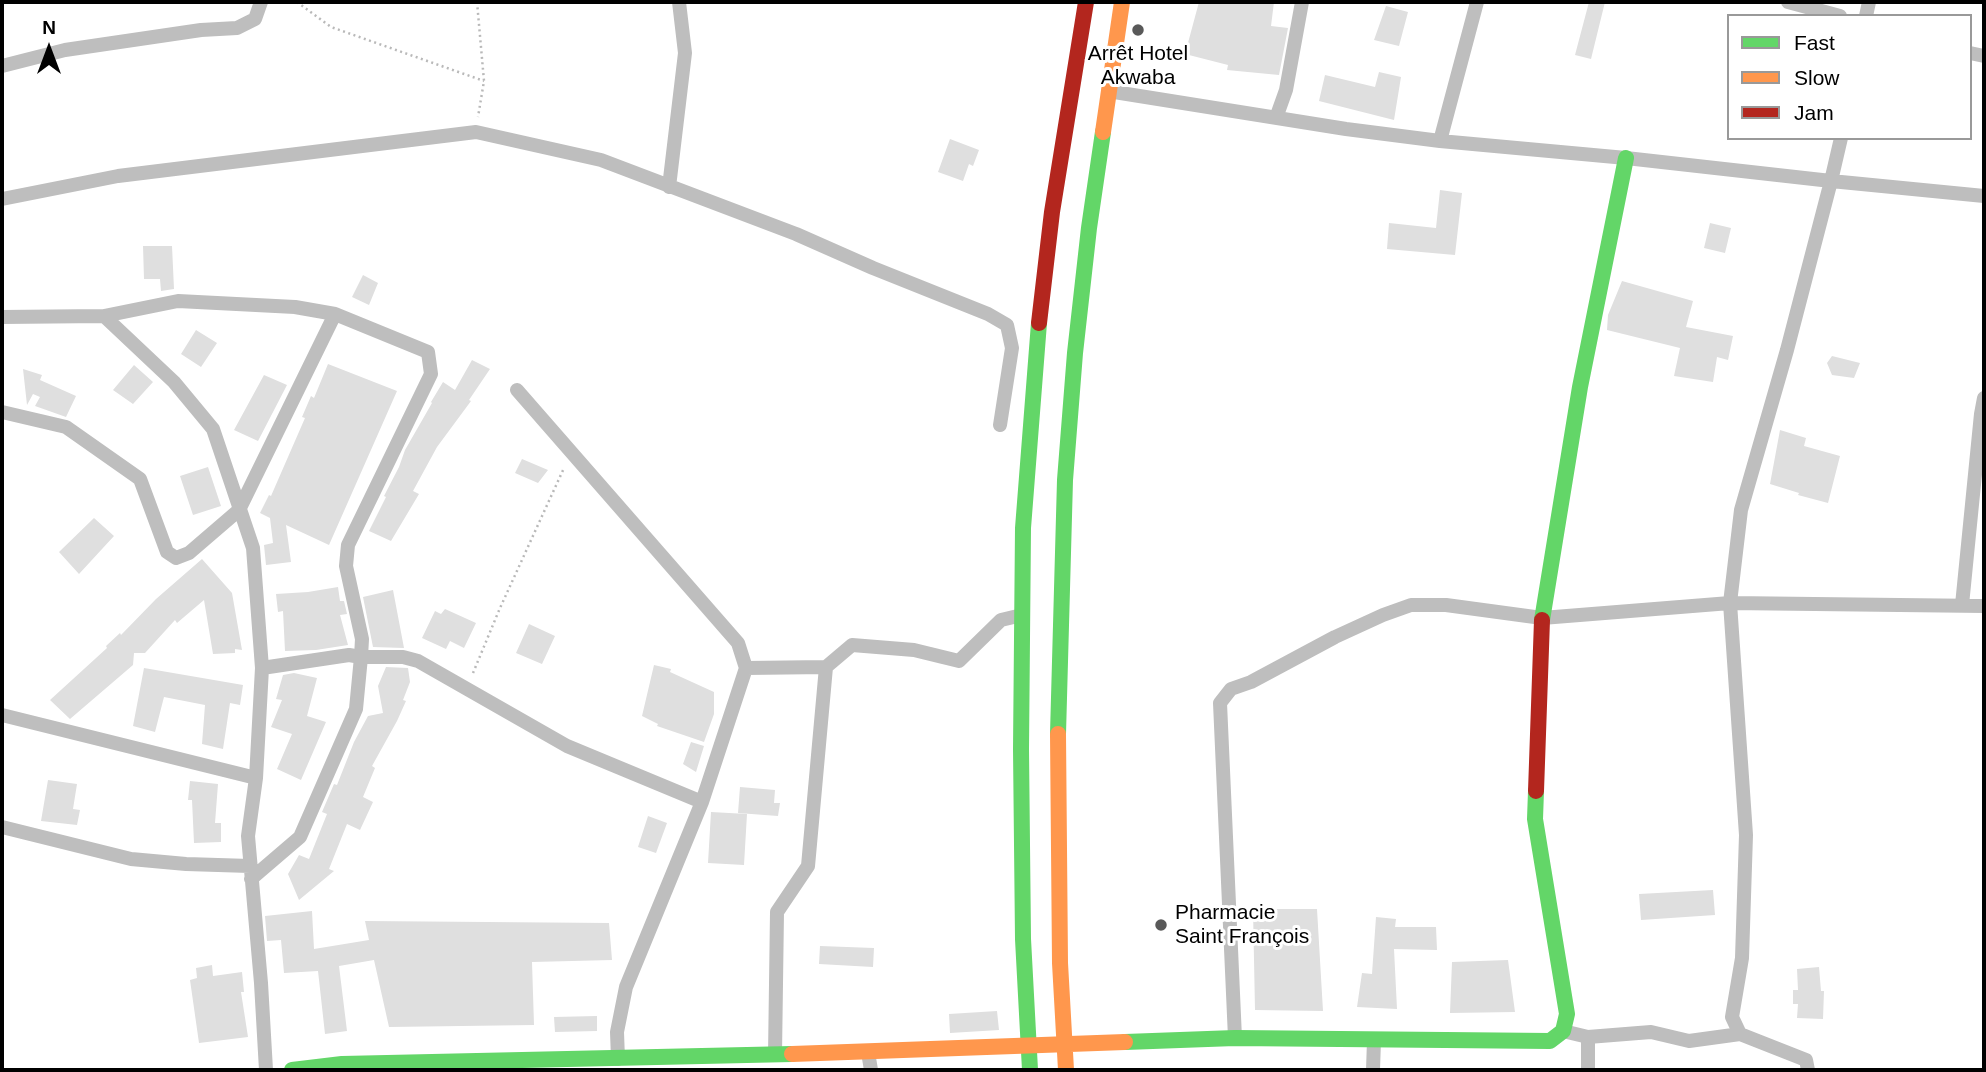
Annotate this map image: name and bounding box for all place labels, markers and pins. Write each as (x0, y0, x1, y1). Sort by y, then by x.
marker: Arrêt Hotel Akwaba (1130, 22, 1146, 38)
place label: Arrêt Hotel Akwaba (1088, 41, 1188, 91)
place label: Pharmacie Saint François (1175, 900, 1309, 950)
marker: Pharmacie Saint François (1153, 917, 1169, 933)

